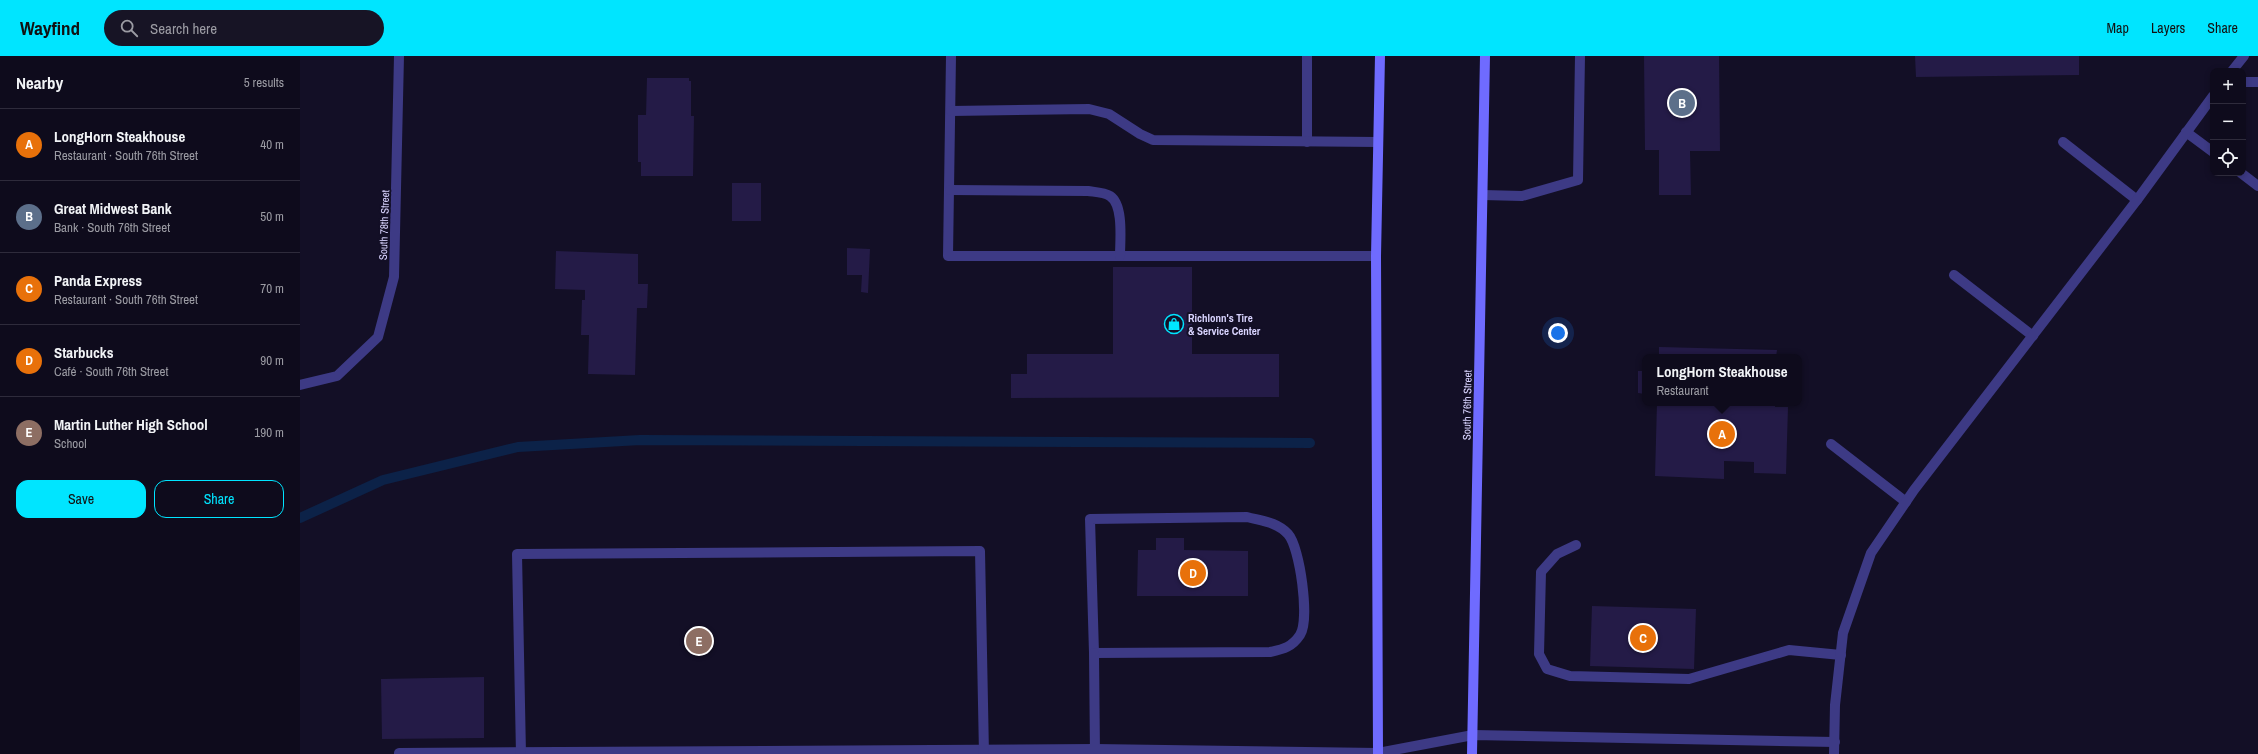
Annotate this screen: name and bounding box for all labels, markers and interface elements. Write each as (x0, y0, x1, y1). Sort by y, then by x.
search box (104, 10, 384, 46)
text: Wayfind (20, 15, 80, 41)
icon: search (118, 17, 140, 39)
text: Search here (150, 18, 217, 39)
text: Map (2107, 19, 2129, 37)
text: Layers (2151, 19, 2185, 37)
text: Share (2207, 19, 2238, 37)
map controls (2210, 68, 2246, 176)
button: + (2210, 68, 2246, 104)
text: Nearby (16, 71, 63, 94)
text: 5 results (244, 74, 284, 91)
pin: B (1669, 88, 1695, 118)
button: − (2210, 104, 2246, 140)
text: LongHorn Steakhouse (54, 126, 185, 147)
text: A (25, 136, 33, 153)
text: 40 m (260, 136, 284, 153)
button: locate (2210, 140, 2246, 176)
text: Restaurant · South 76th Street (54, 147, 198, 164)
street label: South 78th Street (376, 189, 392, 260)
text: Great Midwest Bank (54, 198, 172, 219)
text: B (25, 208, 33, 225)
text: 50 m (260, 208, 284, 225)
text: Bank · South 76th Street (54, 219, 170, 236)
text: Panda Express (54, 270, 142, 291)
text: C (25, 280, 33, 297)
text: 70 m (260, 280, 284, 297)
text: Restaurant · South 76th Street (54, 291, 198, 308)
place label: Richlonn's Tire & Service Center (1188, 311, 1261, 338)
shop icon: Richlonn's Tire & Service Center (1163, 313, 1185, 335)
your location (1548, 323, 1568, 343)
text: Starbucks (54, 342, 113, 363)
text: D (25, 352, 33, 369)
text: 90 m (260, 352, 284, 369)
popup (1642, 354, 1802, 406)
text: LongHorn Steakhouse (1656, 361, 1788, 382)
text: Café · South 76th Street (54, 363, 168, 380)
street label: South 76th Street (1459, 369, 1475, 440)
text: Restaurant (1656, 382, 1709, 399)
text: Martin Luther High School (54, 414, 208, 435)
pin: A (1709, 419, 1735, 449)
text: E (25, 424, 33, 441)
text: 190 m (254, 424, 284, 441)
text: School (54, 435, 87, 452)
button: Save (16, 480, 146, 518)
button: Share (154, 480, 284, 518)
pin: D (1180, 558, 1206, 588)
pin: C (1630, 623, 1656, 653)
pin: E (686, 626, 712, 656)

